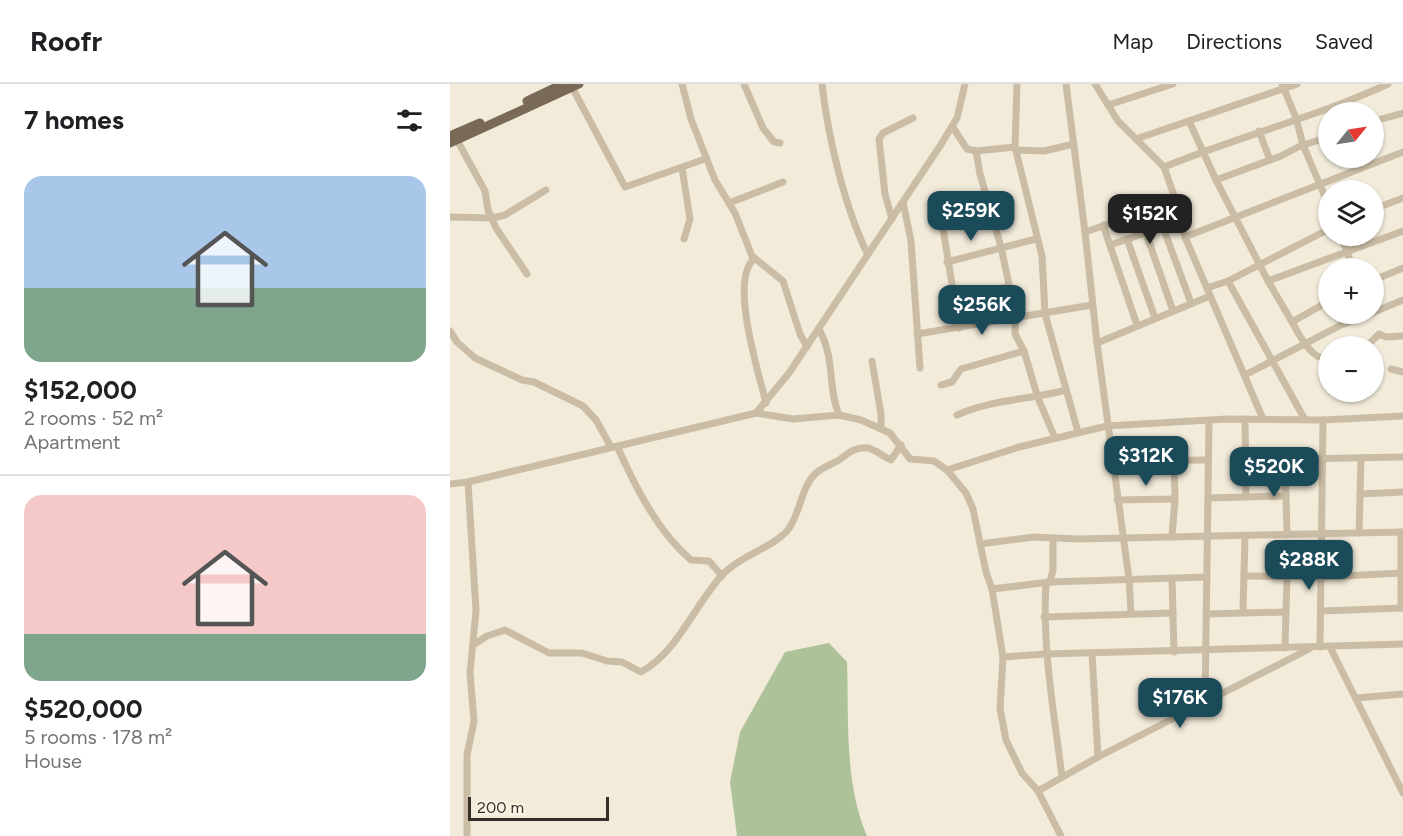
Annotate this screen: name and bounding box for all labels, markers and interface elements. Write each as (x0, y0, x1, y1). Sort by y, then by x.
text: Roofr (30, 24, 102, 58)
text: Map (1112, 29, 1153, 54)
text: Directions (1186, 29, 1282, 54)
text: Saved (1315, 29, 1373, 54)
north arrow (1318, 102, 1384, 168)
map controls (1318, 102, 1384, 402)
text: 7 homes (24, 104, 124, 136)
icon: filters (393, 104, 426, 137)
button: layers (1318, 180, 1384, 246)
pin: $259K (929, 191, 1013, 242)
pin: $152K (1108, 194, 1192, 245)
text: $259K (941, 198, 1001, 222)
text: $152K (1122, 201, 1178, 225)
icon: home (171, 215, 279, 323)
button: + (1318, 258, 1384, 324)
pin: $256K (940, 285, 1024, 336)
text: $256K (952, 292, 1012, 316)
button: − (1318, 336, 1384, 402)
text: $152,000 (24, 374, 137, 406)
text: 2 rooms · 52 m² (24, 406, 163, 430)
text: Apartment (24, 430, 121, 454)
pin: $312K (1104, 436, 1188, 487)
text: $312K (1118, 443, 1174, 467)
pin: $520K (1232, 447, 1316, 498)
text: $520K (1244, 454, 1304, 478)
icon: home (171, 534, 279, 642)
pin: $288K (1267, 540, 1351, 591)
text: $288K (1279, 547, 1339, 571)
pin: $176K (1138, 678, 1222, 729)
text: $176K (1152, 685, 1208, 709)
text: $520,000 (24, 693, 143, 725)
text: 5 rooms · 178 m² (24, 725, 172, 749)
text: House (24, 749, 82, 773)
scale bar (468, 794, 609, 822)
text: 200 m (477, 798, 524, 817)

